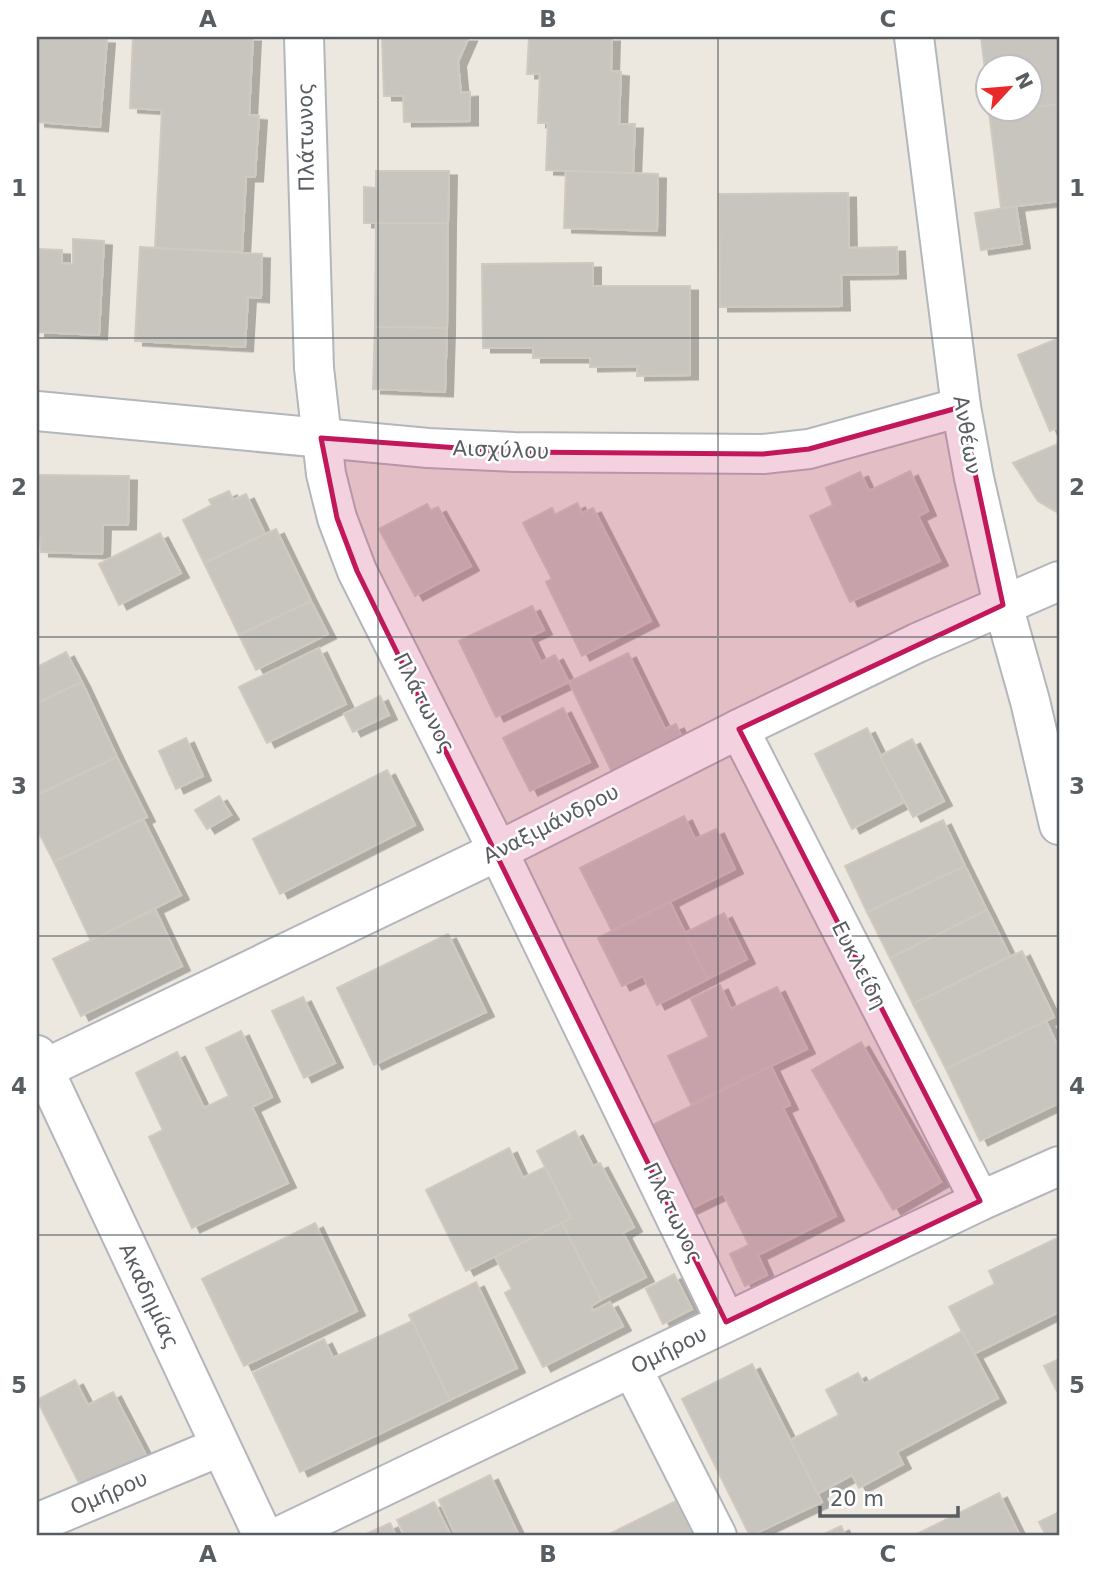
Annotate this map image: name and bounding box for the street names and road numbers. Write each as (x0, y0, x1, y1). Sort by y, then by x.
street label: Πλάτωνος (293, 82, 319, 192)
street label: Ανθέων (948, 394, 986, 476)
street label: Αισχύλου (452, 436, 550, 464)
street label: Πλάτωνος (389, 649, 459, 757)
street label: Αναξιμάνδρου (479, 780, 623, 868)
street label: Ευκλείδη (827, 917, 891, 1013)
street label: Πλάτωνος (638, 1159, 708, 1267)
street label: Ακαδημίας (114, 1240, 184, 1352)
street label: Ομήρου (627, 1321, 711, 1379)
street label: Ομήρου (67, 1466, 151, 1520)

